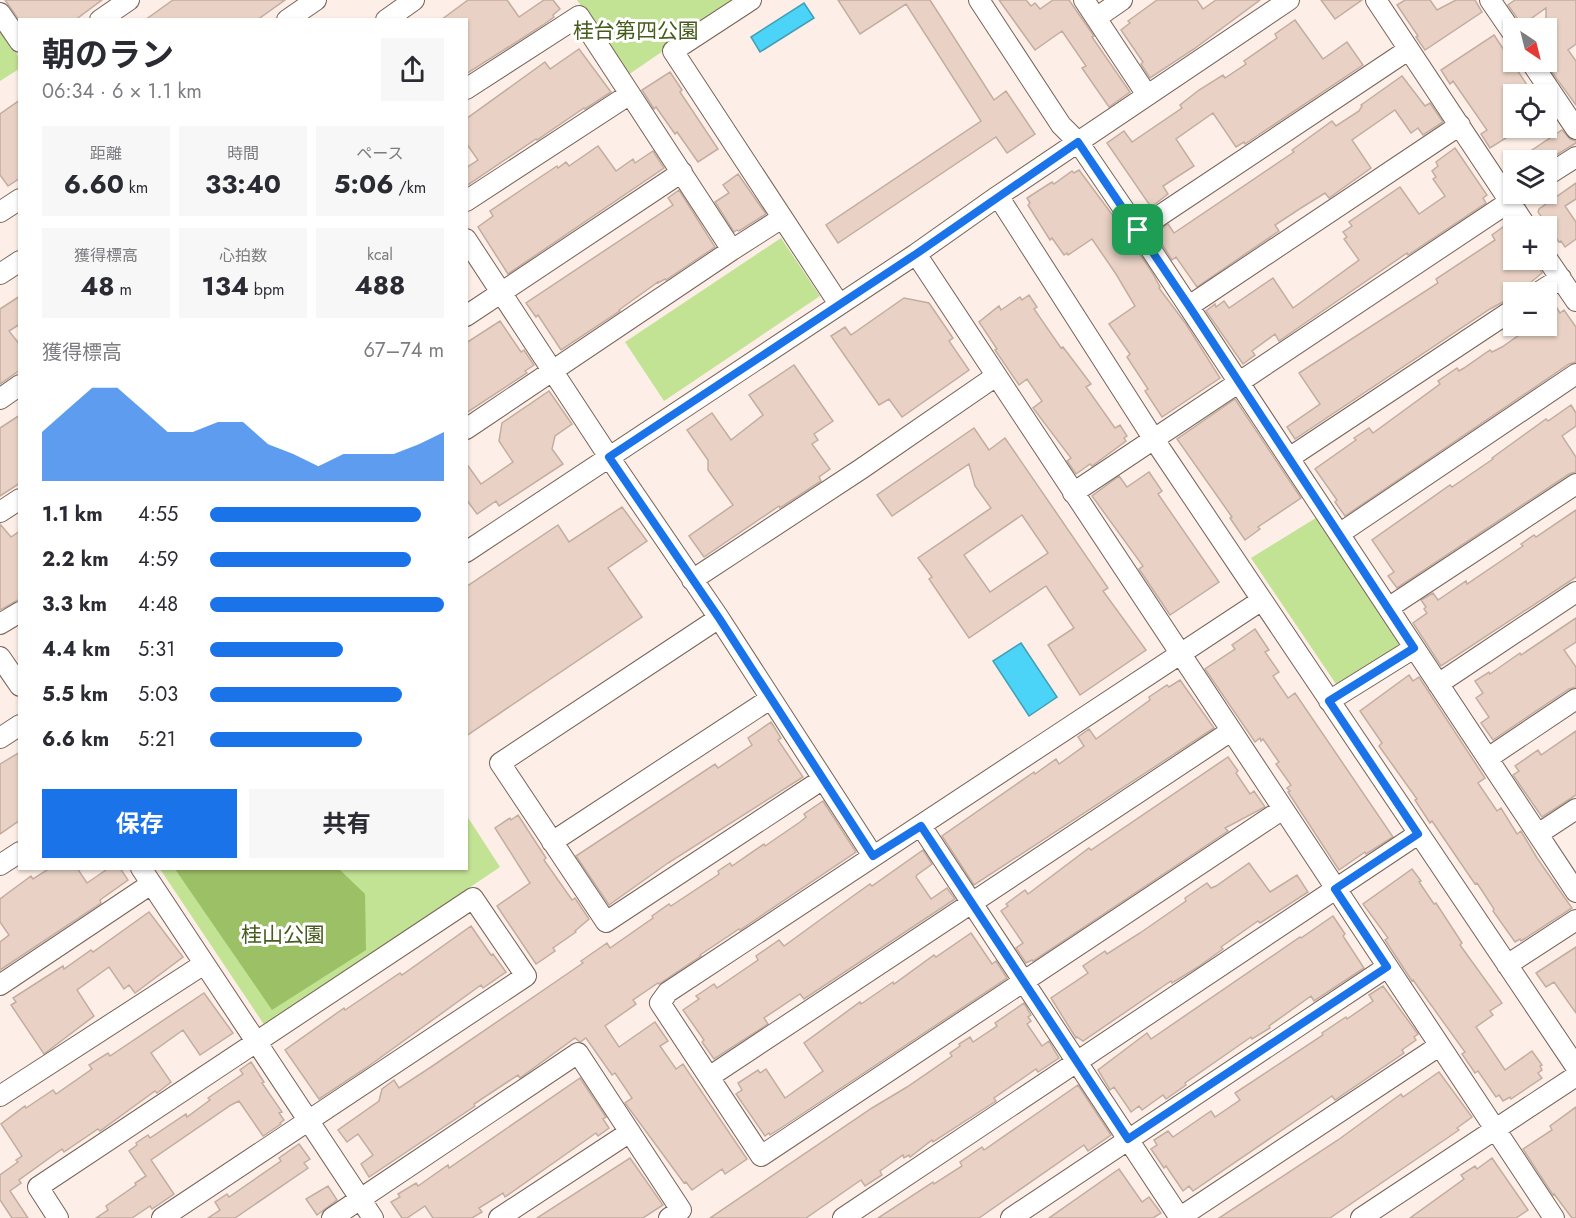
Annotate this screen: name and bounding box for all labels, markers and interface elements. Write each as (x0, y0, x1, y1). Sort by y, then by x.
park label: 桂台第四公園 (573, 16, 699, 46)
north arrow (1503, 18, 1557, 72)
map controls (1503, 18, 1557, 336)
text: 朝のラン (42, 31, 174, 78)
button: share (381, 38, 444, 101)
text: 06:34 · 6 × 1.1 km (42, 77, 202, 106)
button: locate (1503, 84, 1557, 138)
text: 距離 (90, 142, 122, 165)
text: 時間 (227, 142, 259, 165)
text: ペース (356, 142, 404, 165)
button: layers (1503, 150, 1557, 204)
text: 6.60 (64, 165, 124, 203)
text: 33:40 (205, 165, 281, 203)
text: 5:06 (334, 165, 394, 203)
text: km (124, 176, 148, 199)
text: /km (394, 176, 426, 199)
pin (1112, 204, 1163, 255)
icon: arrive (1121, 213, 1154, 246)
button: + (1503, 216, 1557, 270)
text: kcal (367, 243, 393, 266)
text: 獲得標高 (74, 244, 138, 267)
text: 心拍数 (219, 244, 267, 267)
text: 488 (355, 266, 405, 304)
text: 48 (80, 267, 115, 305)
text: 134 (201, 267, 249, 305)
text: m (115, 278, 132, 301)
text: bpm (249, 278, 285, 301)
button: − (1503, 282, 1557, 336)
text: 67–74 m (363, 336, 444, 365)
text: 獲得標高 (42, 338, 122, 367)
text: 1.1 km (42, 500, 103, 529)
text: 4:55 (138, 500, 178, 529)
text: 2.2 km (42, 545, 109, 574)
text: 4:59 (138, 545, 178, 574)
text: 3.3 km (42, 590, 107, 619)
text: 4:48 (138, 590, 178, 619)
text: 4.4 km (42, 635, 110, 664)
text: 5:31 (138, 635, 175, 664)
text: 5.5 km (42, 680, 108, 709)
text: 5:03 (138, 680, 178, 709)
text: 6.6 km (42, 725, 109, 754)
text: 5:21 (138, 725, 176, 754)
button: 保存 (42, 789, 237, 858)
button: 共有 (249, 789, 444, 858)
park label: 桂山公園 (241, 920, 325, 950)

